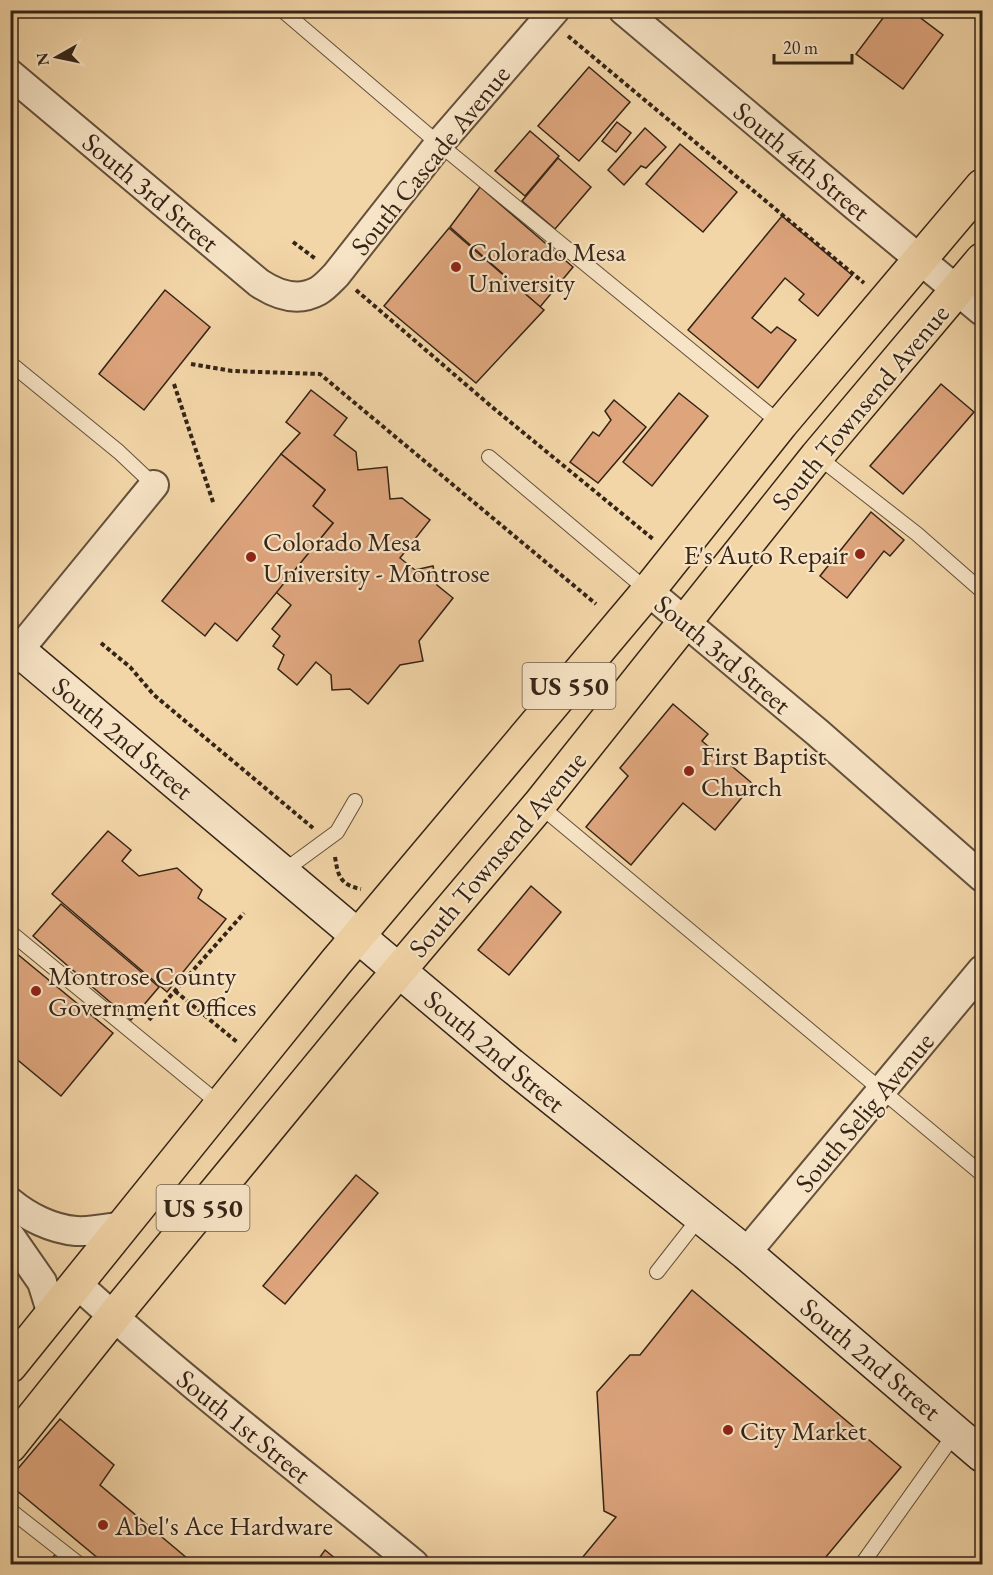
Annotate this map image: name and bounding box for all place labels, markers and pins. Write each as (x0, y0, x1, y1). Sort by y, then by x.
place label: Colorado Mesa University (468, 234, 626, 300)
marker: Colorado Mesa University (449, 260, 463, 274)
place label: Colorado Mesa University - Montrose (263, 524, 490, 590)
place label: E's Auto Repair (683, 537, 848, 572)
marker: E's Auto Repair (853, 547, 867, 561)
marker: Colorado Mesa University - Montrose (244, 550, 258, 564)
place label: First Baptist Church (701, 738, 827, 804)
marker: First Baptist Church (682, 764, 696, 778)
place label: Montrose County Government Offices (48, 958, 257, 1024)
marker: Montrose County Government Offices (29, 984, 43, 998)
place label: City Market (740, 1413, 867, 1448)
marker: City Market (721, 1423, 735, 1437)
place label: Abel's Ace Hardware (114, 1508, 333, 1543)
marker: Abel's Ace Hardware (96, 1518, 110, 1532)

